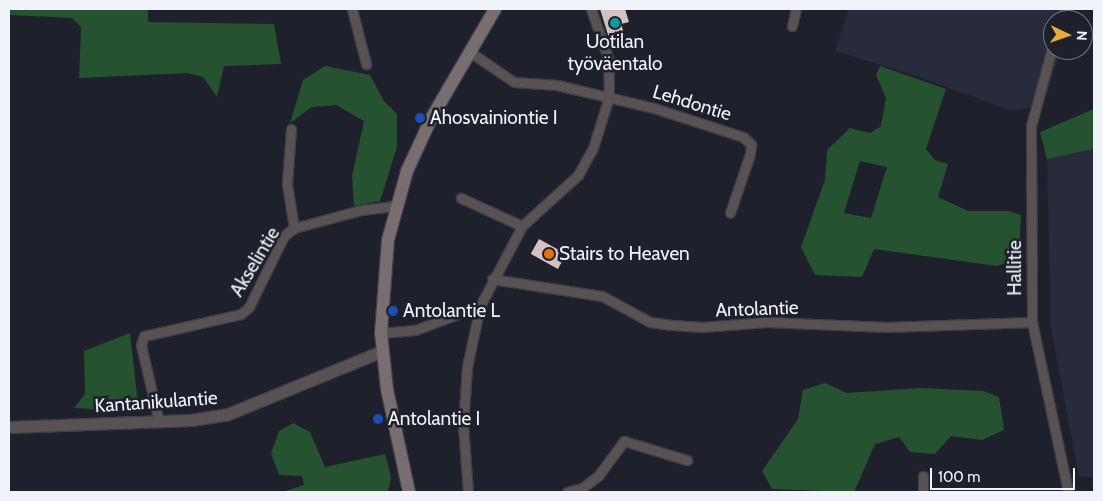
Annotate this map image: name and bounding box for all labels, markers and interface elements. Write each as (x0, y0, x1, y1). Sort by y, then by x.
north arrow (1043, 10, 1093, 60)
marker: Uotilan työväentalo (609, 17, 621, 29)
text: N (1073, 30, 1091, 41)
place label: Uotilan työväentalo (568, 31, 662, 75)
street label: Lehdontie (650, 80, 734, 126)
place label: Ahosvainiontie I (430, 107, 558, 129)
marker: Ahosvainiontie I (414, 112, 426, 124)
street label: Akselintie (225, 223, 285, 301)
street label: Hallitie (1004, 240, 1026, 296)
place label: Stairs to Heaven (559, 243, 690, 265)
marker: Stairs to Heaven (543, 248, 555, 260)
street label: Antolantie (715, 296, 799, 322)
place label: Antolantie L (403, 300, 500, 322)
marker: Antolantie L (387, 305, 399, 317)
street label: Kantanikulantie (94, 386, 218, 418)
place label: Antolantie I (388, 408, 480, 430)
marker: Antolantie I (372, 413, 384, 425)
scale bar (933, 458, 1078, 490)
text: 100 m (938, 468, 980, 486)

